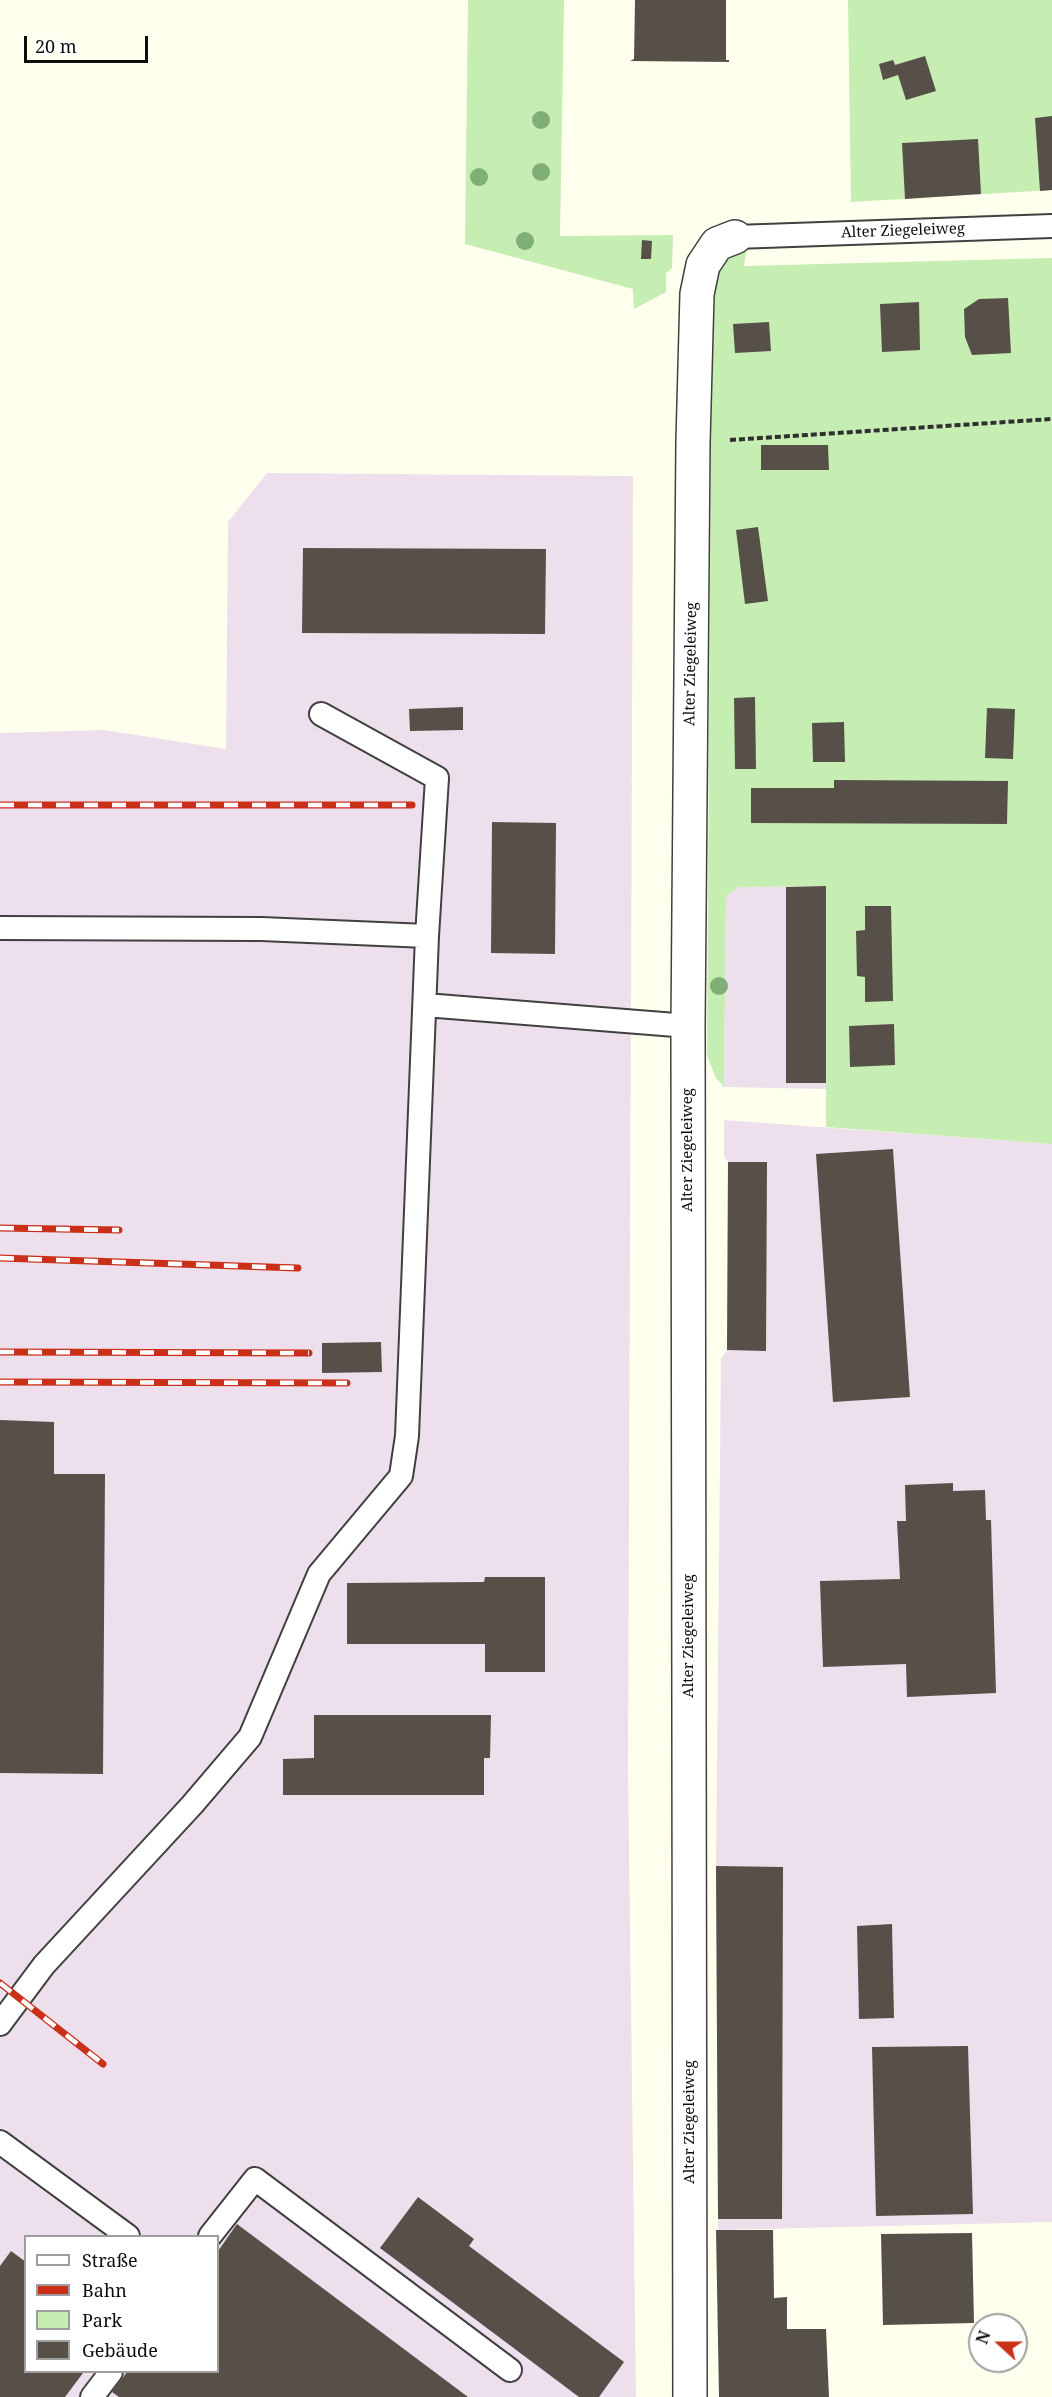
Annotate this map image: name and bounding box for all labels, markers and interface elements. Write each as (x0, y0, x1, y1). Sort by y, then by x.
scale bar (27, 24, 152, 62)
text: 20 m (35, 34, 77, 58)
street label: Alter Ziegeleiweg (841, 220, 965, 242)
street label: Alter Ziegeleiweg (681, 602, 701, 726)
street label: Alter Ziegeleiweg (679, 1088, 697, 1212)
street label: Alter Ziegeleiweg (680, 1574, 698, 1698)
street label: Alter Ziegeleiweg (681, 2060, 699, 2184)
legend (24, 2235, 219, 2373)
text: Straße (82, 2248, 138, 2272)
text: Bahn (82, 2278, 127, 2302)
text: Park (82, 2308, 122, 2332)
north arrow (968, 2313, 1028, 2373)
text: N (971, 2327, 996, 2347)
text: Gebäude (82, 2338, 158, 2362)

